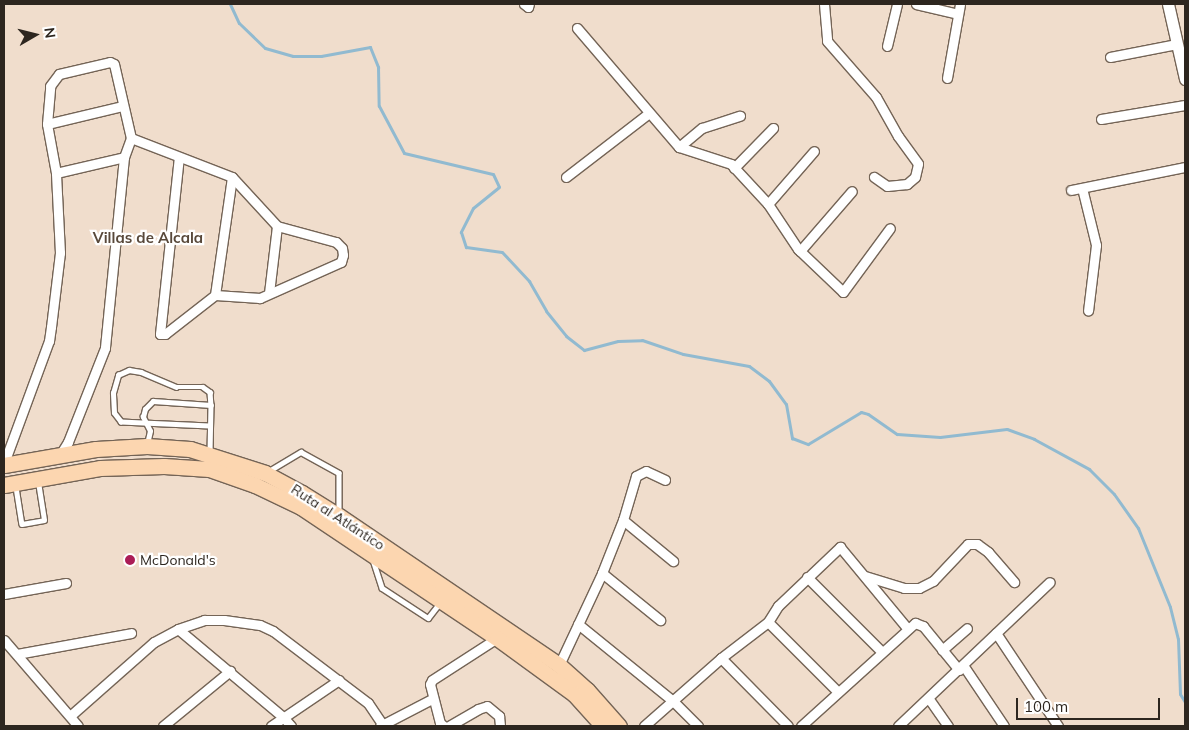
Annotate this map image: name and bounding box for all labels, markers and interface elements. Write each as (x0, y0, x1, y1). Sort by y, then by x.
north arrow (10, 10, 60, 60)
text: N (40, 26, 60, 39)
district label: Villas de Alcala (93, 229, 203, 247)
street label: Ruta al Atlántico (288, 481, 388, 553)
place label: McDonald's (140, 552, 216, 568)
marker: McDonald's (124, 554, 136, 566)
scale bar (1019, 688, 1163, 720)
text: 100 m (1024, 697, 1068, 716)

